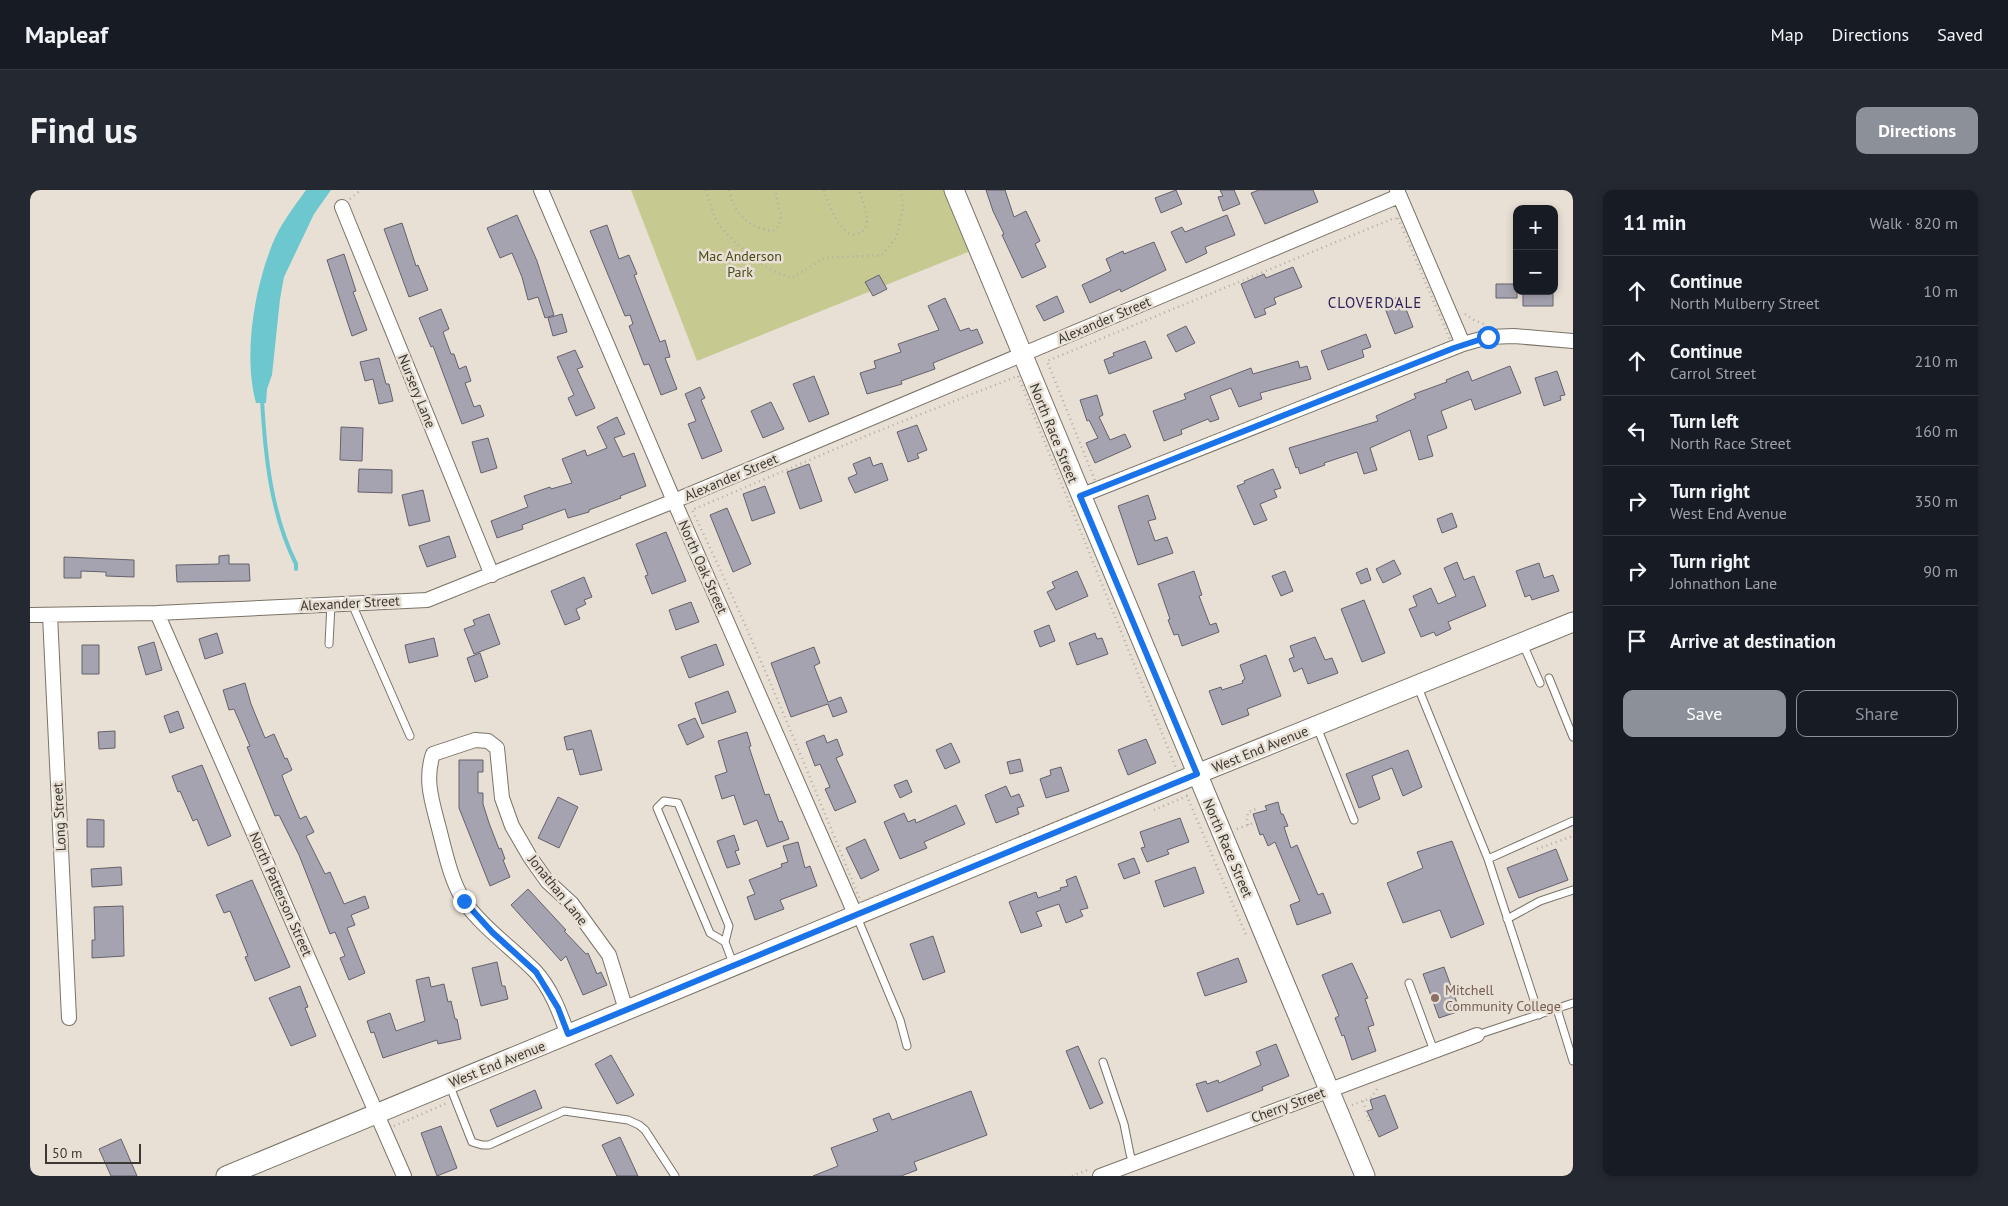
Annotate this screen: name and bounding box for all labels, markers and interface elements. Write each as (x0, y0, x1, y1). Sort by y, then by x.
text: Mapleaf (25, 19, 108, 50)
text: Map (1771, 23, 1803, 46)
text: Directions (1831, 23, 1909, 46)
text: Saved (1937, 23, 1983, 46)
text: Find us (30, 107, 138, 153)
button: Directions (1856, 107, 1978, 154)
map controls (1513, 205, 1558, 295)
button: + (1513, 205, 1558, 250)
text: 11 min (1623, 209, 1686, 236)
text: Walk · 820 m (1869, 213, 1958, 233)
park label: Mac Anderson Park (698, 247, 782, 281)
button: − (1513, 250, 1558, 295)
text: Continue (1670, 269, 1742, 293)
icon: ahead (1623, 277, 1651, 305)
text: 10 m (1923, 281, 1958, 301)
street label: Alexander Street (1055, 292, 1154, 348)
district label: CLOVERDALE (1328, 293, 1422, 312)
text: North Mulberry Street (1670, 293, 1819, 313)
route start (1477, 326, 1500, 349)
text: Continue (1670, 339, 1742, 363)
icon: ahead (1623, 347, 1651, 375)
street label: Nursery Lane (394, 351, 440, 431)
text: 210 m (1915, 351, 1958, 371)
text: Carrol Street (1670, 363, 1756, 383)
street label: North Race Street (1026, 380, 1082, 486)
text: Turn left (1670, 409, 1739, 433)
icon: left (1623, 417, 1651, 445)
text: 160 m (1915, 421, 1958, 441)
text: North Race Street (1670, 433, 1791, 453)
street label: Alexander Street (682, 449, 781, 505)
text: Turn right (1670, 479, 1750, 503)
icon: right (1623, 487, 1651, 515)
text: 350 m (1915, 491, 1958, 511)
text: West End Avenue (1670, 503, 1787, 523)
street label: North Oak Street (674, 517, 732, 617)
text: Turn right (1670, 549, 1750, 573)
icon: right (1623, 557, 1651, 585)
text: 90 m (1923, 561, 1958, 581)
text: Johnathon Lane (1670, 573, 1777, 593)
street label: Alexander Street (300, 591, 401, 615)
icon: arrive (1623, 627, 1651, 655)
text: Arrive at destination (1670, 629, 1836, 653)
button: Save (1623, 690, 1786, 737)
button: Share (1796, 690, 1958, 737)
street label: West End Avenue (1209, 722, 1311, 776)
street label: Long Street (48, 782, 70, 852)
street label: North Race Street (1199, 796, 1257, 901)
street label: North Patterson Street (245, 829, 317, 959)
street label: Jonathan Lane (523, 850, 592, 929)
route end (453, 890, 476, 913)
place label: Mitchell Community College (1445, 981, 1561, 1015)
marker: Mitchell Community College (1429, 992, 1441, 1004)
street label: West End Avenue (446, 1037, 548, 1091)
street label: Cherry Street (1248, 1083, 1328, 1127)
scale bar (45, 1141, 141, 1164)
text: 50 m (52, 1144, 82, 1162)

